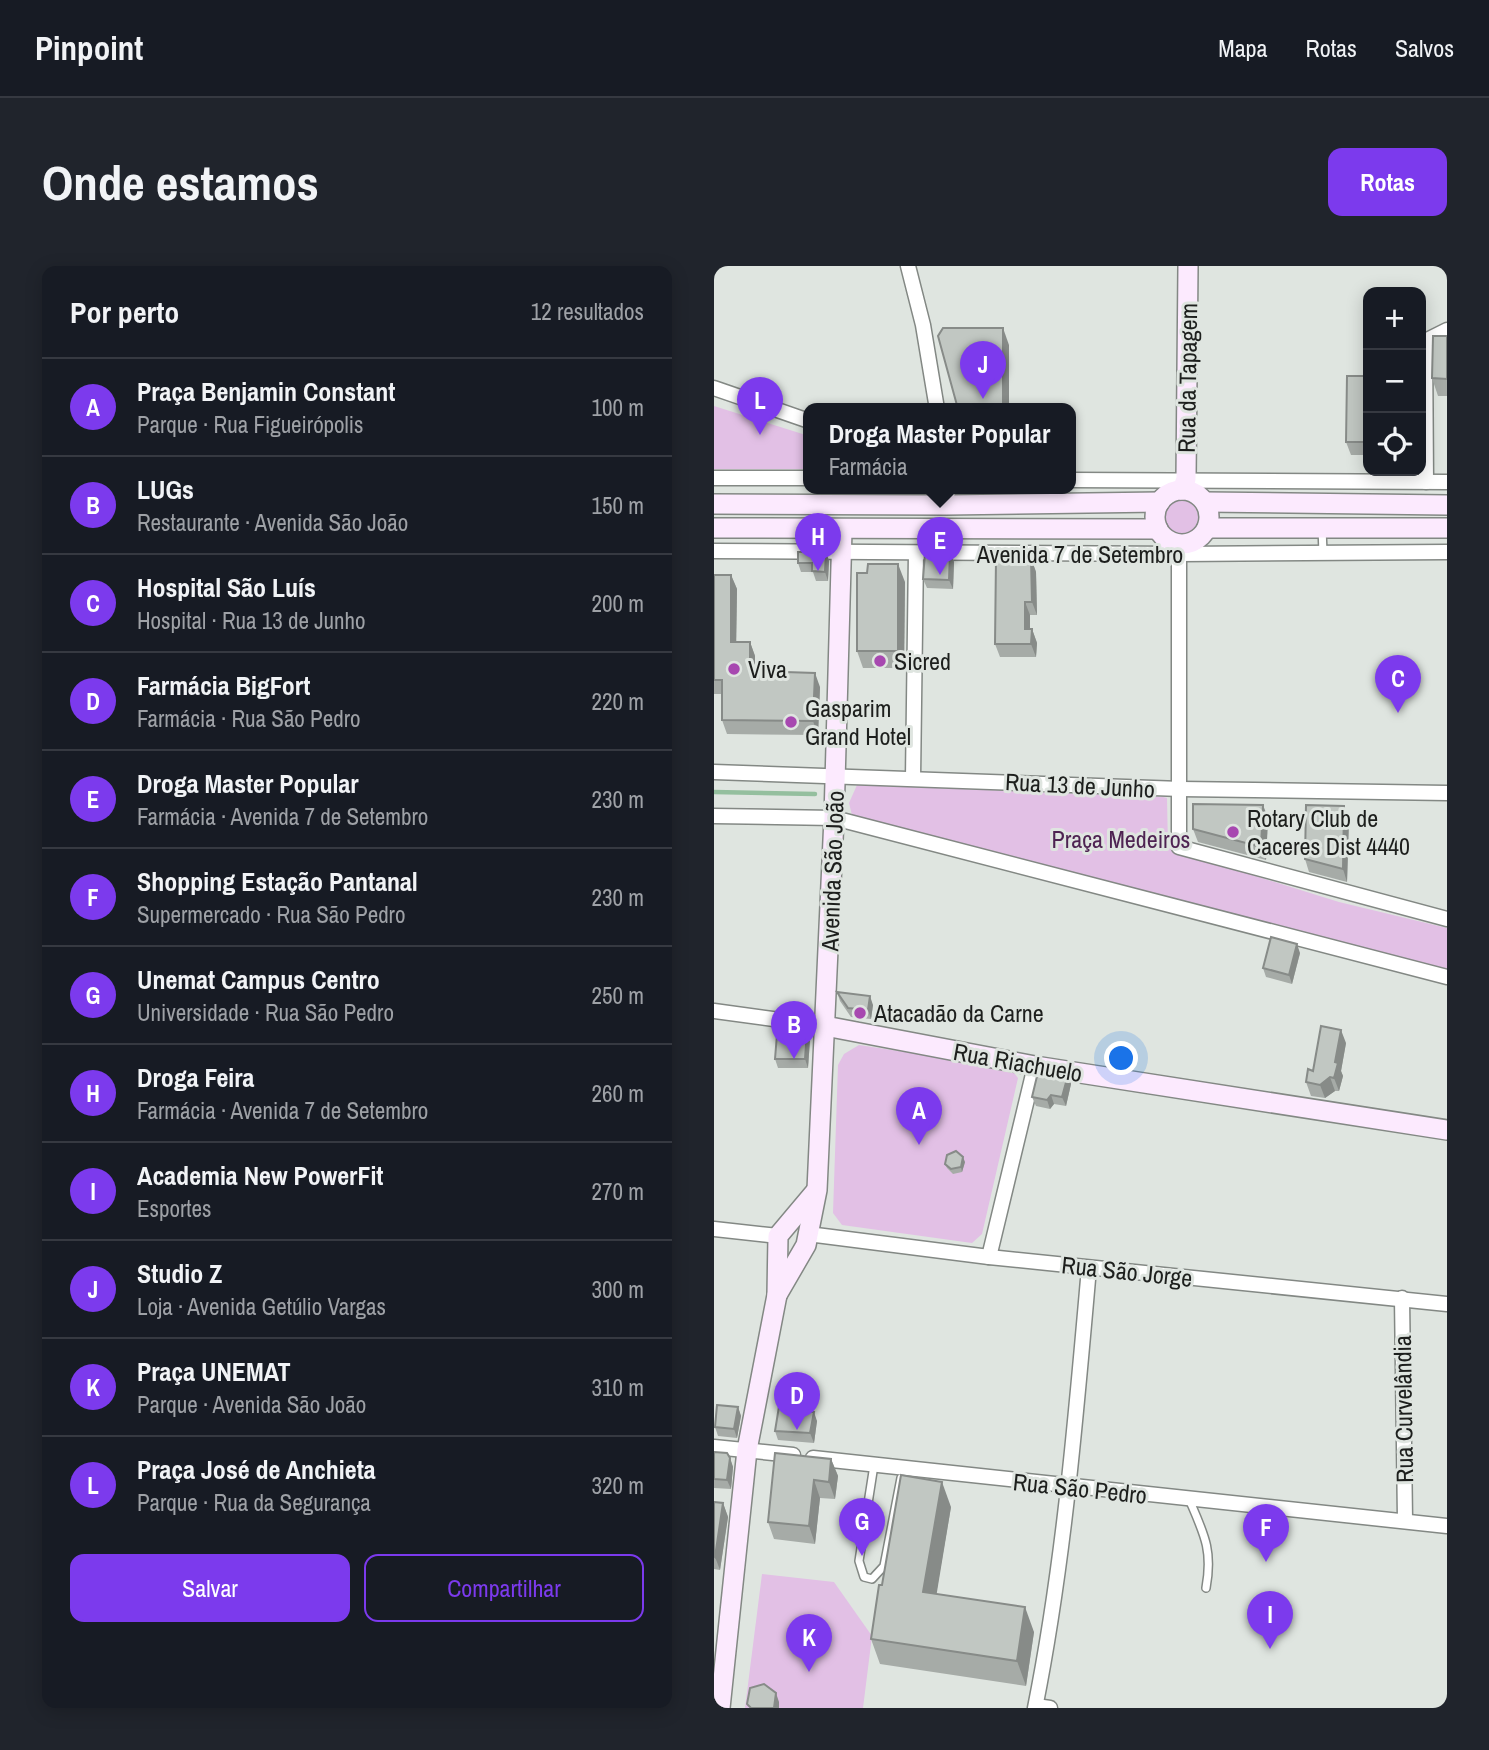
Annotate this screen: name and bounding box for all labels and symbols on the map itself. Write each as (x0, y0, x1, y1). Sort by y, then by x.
street label: Rua da Tapagem (1170, 303, 1204, 453)
pin: J (960, 341, 1006, 399)
pin: L (737, 377, 783, 435)
pin: H (795, 513, 841, 571)
pin: E (917, 517, 963, 575)
street label: Avenida 7 de Setembro (976, 538, 1183, 570)
place label: Sicred (894, 645, 951, 677)
place label: Viva (748, 653, 787, 685)
marker: Sicred (872, 653, 888, 669)
pin: C (1375, 655, 1421, 713)
marker: Viva (726, 661, 742, 677)
place label: Gasparim Grand Hotel (805, 692, 911, 752)
marker: Gasparim Grand Hotel (783, 714, 799, 730)
street label: Rua 13 de Junho (1004, 765, 1156, 805)
street label: Avenida São João (813, 790, 851, 953)
place label: Rotary Club de Caceres Dist 4440 (1247, 802, 1410, 862)
park label: Praça Medeiros (1052, 823, 1190, 855)
marker: Rotary Club de Caceres Dist 4440 (1225, 824, 1241, 840)
place label: Atacadão da Carne (873, 997, 1044, 1029)
pin: B (771, 1001, 817, 1059)
marker: Atacadão da Carne (852, 1005, 868, 1021)
street label: Rua Riachuelo (951, 1035, 1085, 1089)
your location (1104, 1041, 1138, 1075)
pin: A (896, 1087, 942, 1145)
street label: Rua São Jorge (1060, 1248, 1194, 1294)
street label: Rua Curvelândia (1386, 1335, 1420, 1483)
pin: D (774, 1372, 820, 1430)
street label: Rua São Pedro (1011, 1465, 1149, 1511)
pin: G (839, 1498, 885, 1556)
pin: F (1243, 1504, 1289, 1562)
pin: I (1247, 1591, 1293, 1649)
pin: K (786, 1614, 832, 1672)

